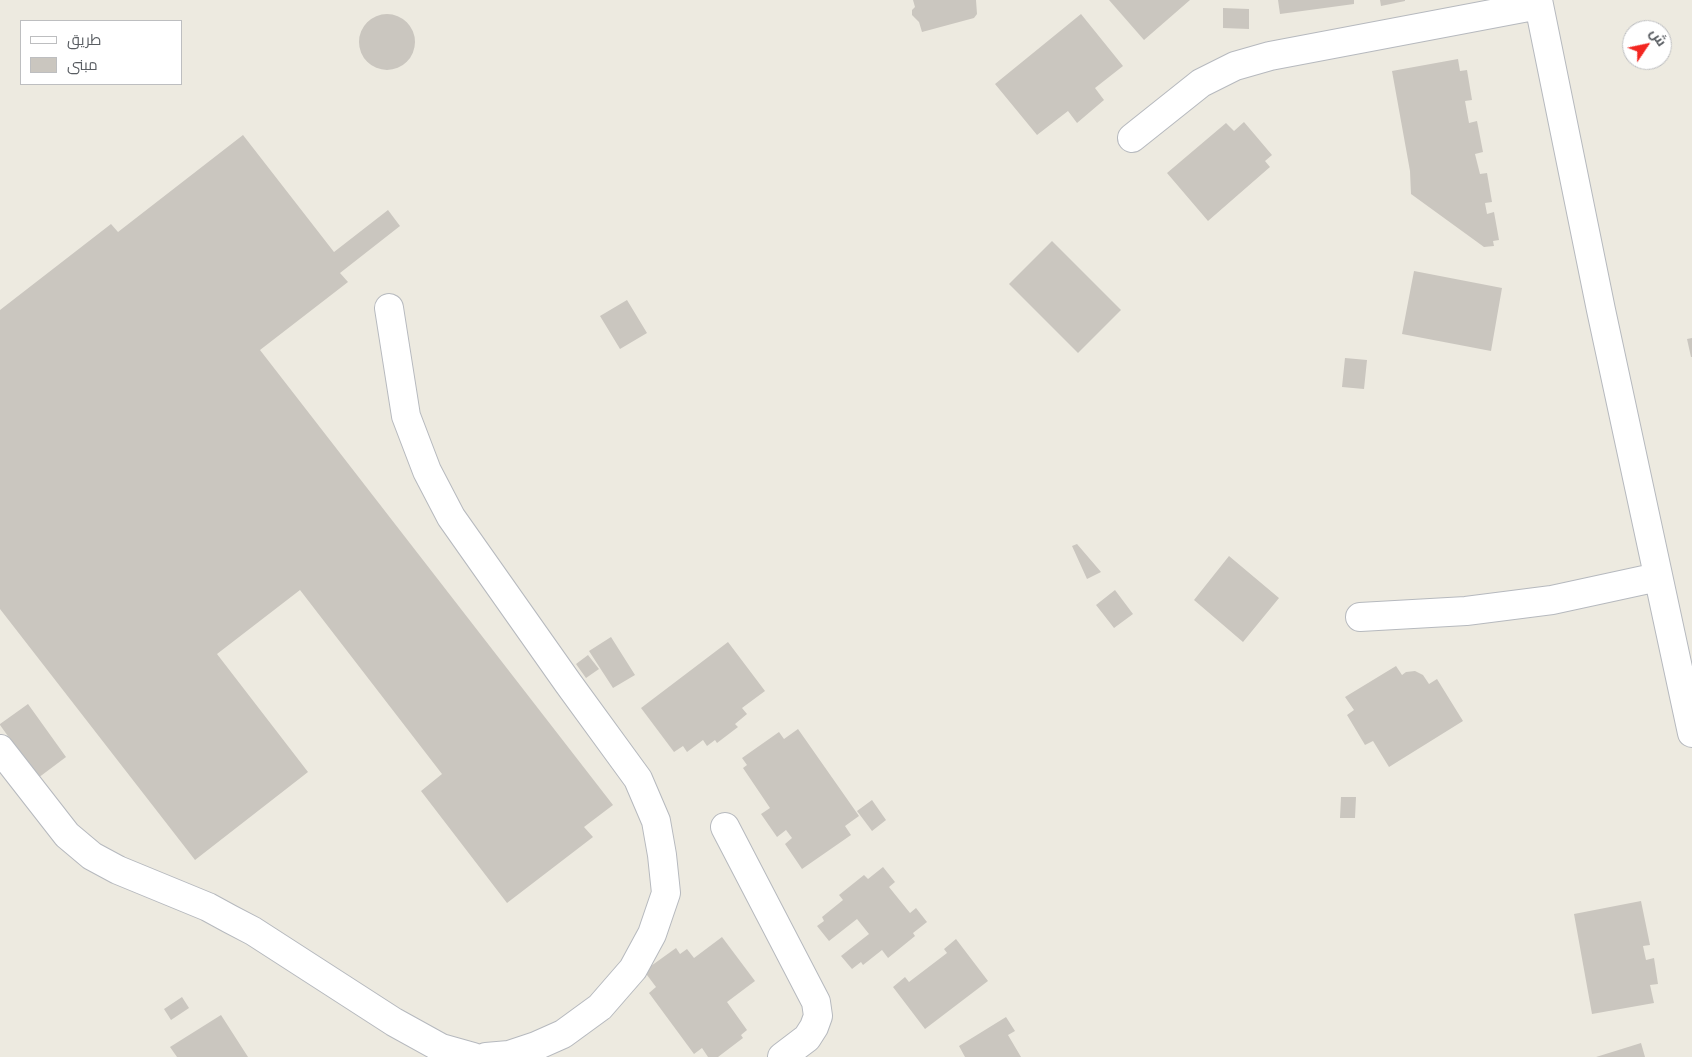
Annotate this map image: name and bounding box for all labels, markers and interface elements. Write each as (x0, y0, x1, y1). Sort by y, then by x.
legend (20, 20, 182, 85)
north arrow (1622, 20, 1672, 70)
text: ش (1645, 24, 1672, 50)
text: طريق (67, 29, 101, 50)
text: مبنى (67, 54, 98, 75)

